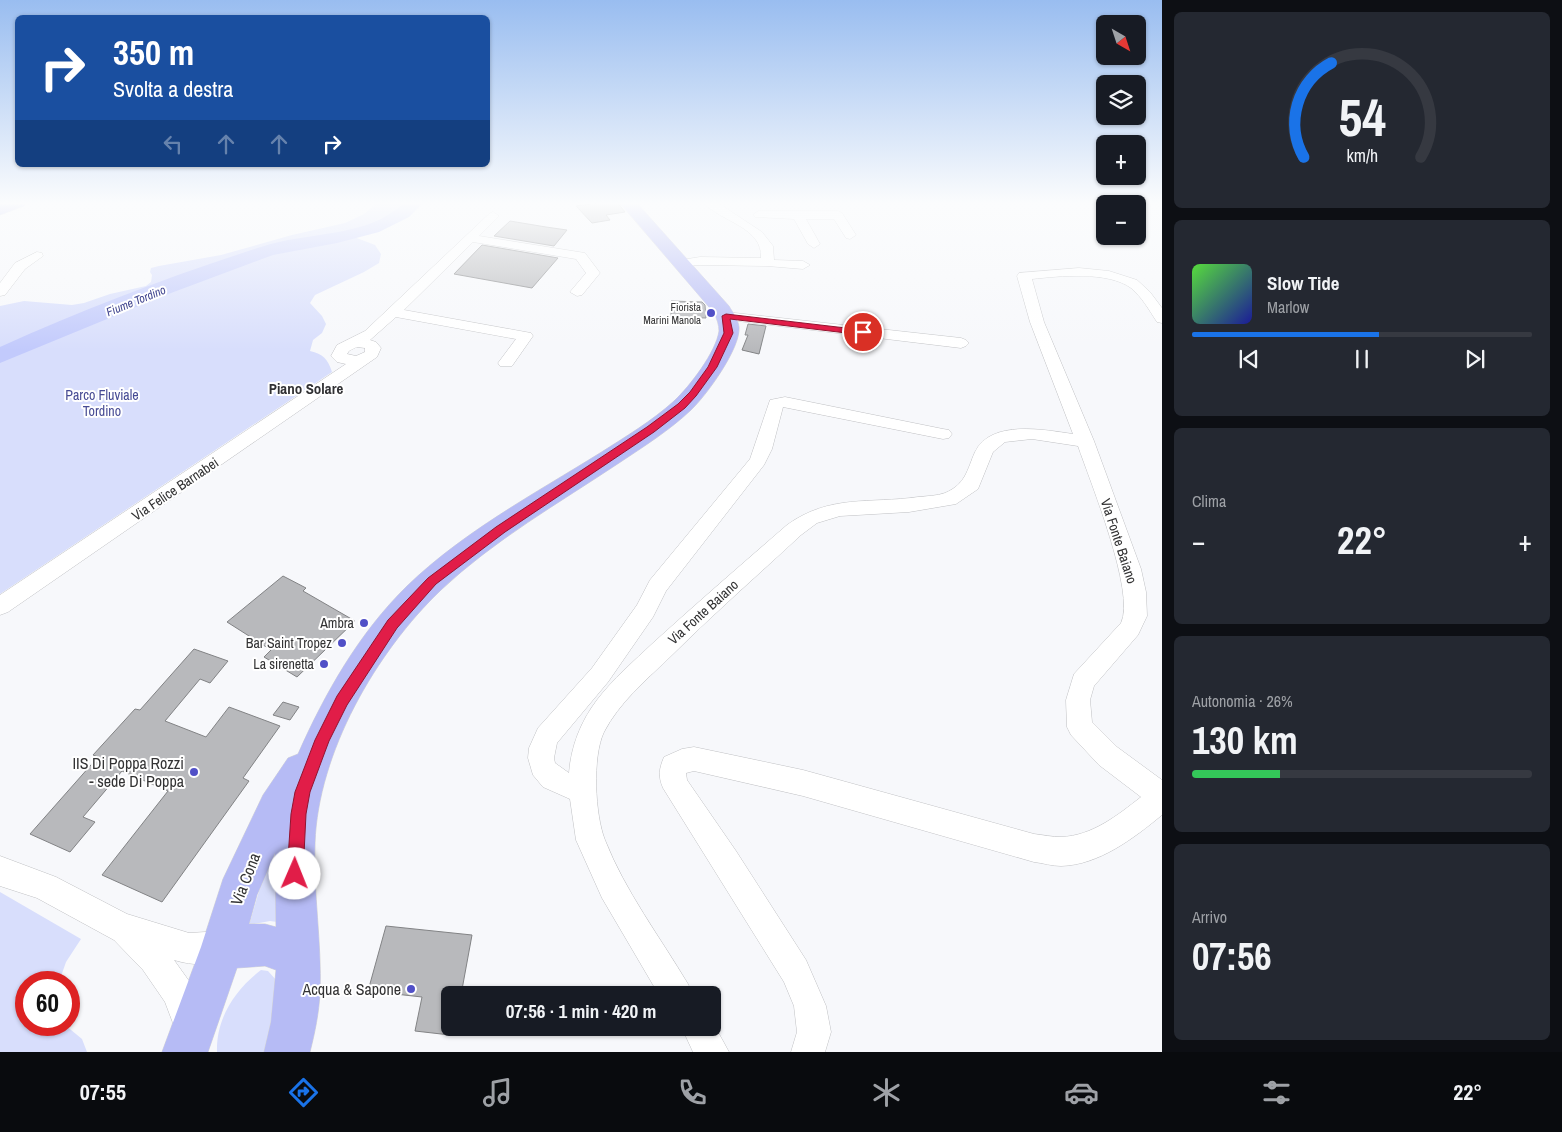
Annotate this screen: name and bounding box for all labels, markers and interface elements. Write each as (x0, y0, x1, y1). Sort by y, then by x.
north arrow (1096, 15, 1146, 65)
map controls (1096, 15, 1146, 245)
text: 350 m (113, 29, 194, 76)
icon: right (30, 35, 95, 100)
text: Svolta a destra (113, 74, 233, 104)
button: layers (1096, 75, 1146, 125)
text: 54 (1338, 82, 1386, 152)
icon: left (159, 130, 187, 158)
icon: ahead (212, 130, 240, 158)
icon: ahead (265, 130, 293, 158)
icon: right (318, 130, 346, 158)
button: + (1096, 135, 1146, 185)
text: km/h (1346, 144, 1378, 168)
button: − (1096, 195, 1146, 245)
text: Slow Tide (1267, 270, 1339, 296)
water label: Fiume Tordino (104, 282, 169, 320)
text: Marlow (1267, 296, 1309, 318)
place label: Fiorista Marini Manola (643, 300, 701, 327)
marker: Fiorista Marini Manola (705, 307, 717, 319)
pin (842, 311, 884, 353)
icon: arrive (849, 318, 877, 346)
icon: previous (1235, 345, 1263, 373)
icon: pause (1348, 345, 1376, 373)
icon: next (1461, 345, 1489, 373)
district label: Piano Solare (269, 378, 343, 399)
park label: Parco Fluviale Tordino (65, 386, 139, 420)
street label: Via Felice Barnabei (128, 453, 222, 525)
text: Clima (1192, 490, 1226, 512)
street label: Via Fonte Baiano (1097, 496, 1141, 586)
text: 22° (1337, 515, 1387, 566)
text: − (1192, 522, 1205, 560)
text: + (1519, 522, 1532, 560)
street label: Via Fonte Baiano (664, 576, 742, 648)
place label: Ambra (319, 614, 355, 632)
marker: Ambra (358, 617, 370, 629)
place label: Bar Saint Tropez (246, 634, 332, 652)
marker: Bar Saint Tropez (336, 637, 348, 649)
place label: La sirenetta (253, 655, 315, 673)
marker: La sirenetta (318, 658, 330, 670)
text: Autonomia · 26% (1192, 690, 1293, 712)
text: 130 km (1192, 715, 1298, 766)
place label: IIS Di Poppa Rozzi - sede Di Poppa (72, 752, 185, 792)
marker: IIS Di Poppa Rozzi - sede Di Poppa (188, 766, 200, 778)
position arrow (268, 847, 320, 899)
street label: Via Cona (225, 849, 265, 908)
text: Arrivo (1192, 906, 1227, 928)
text: 07:56 (1192, 931, 1272, 982)
speed limit sign: 60 (15, 971, 80, 1036)
place label: Acqua & Sapone (302, 978, 401, 1000)
marker: Acqua & Sapone (405, 983, 417, 995)
text: 07:56 · 1 min · 420 m (506, 998, 656, 1024)
icon: directions (286, 1075, 321, 1110)
icon: music (480, 1075, 515, 1110)
icon: phone (675, 1075, 710, 1110)
icon: climate (869, 1075, 904, 1110)
icon: car (1064, 1075, 1099, 1110)
icon: filters (1259, 1075, 1294, 1110)
text: 07:55 (80, 1077, 126, 1107)
text: 22° (1453, 1077, 1482, 1107)

